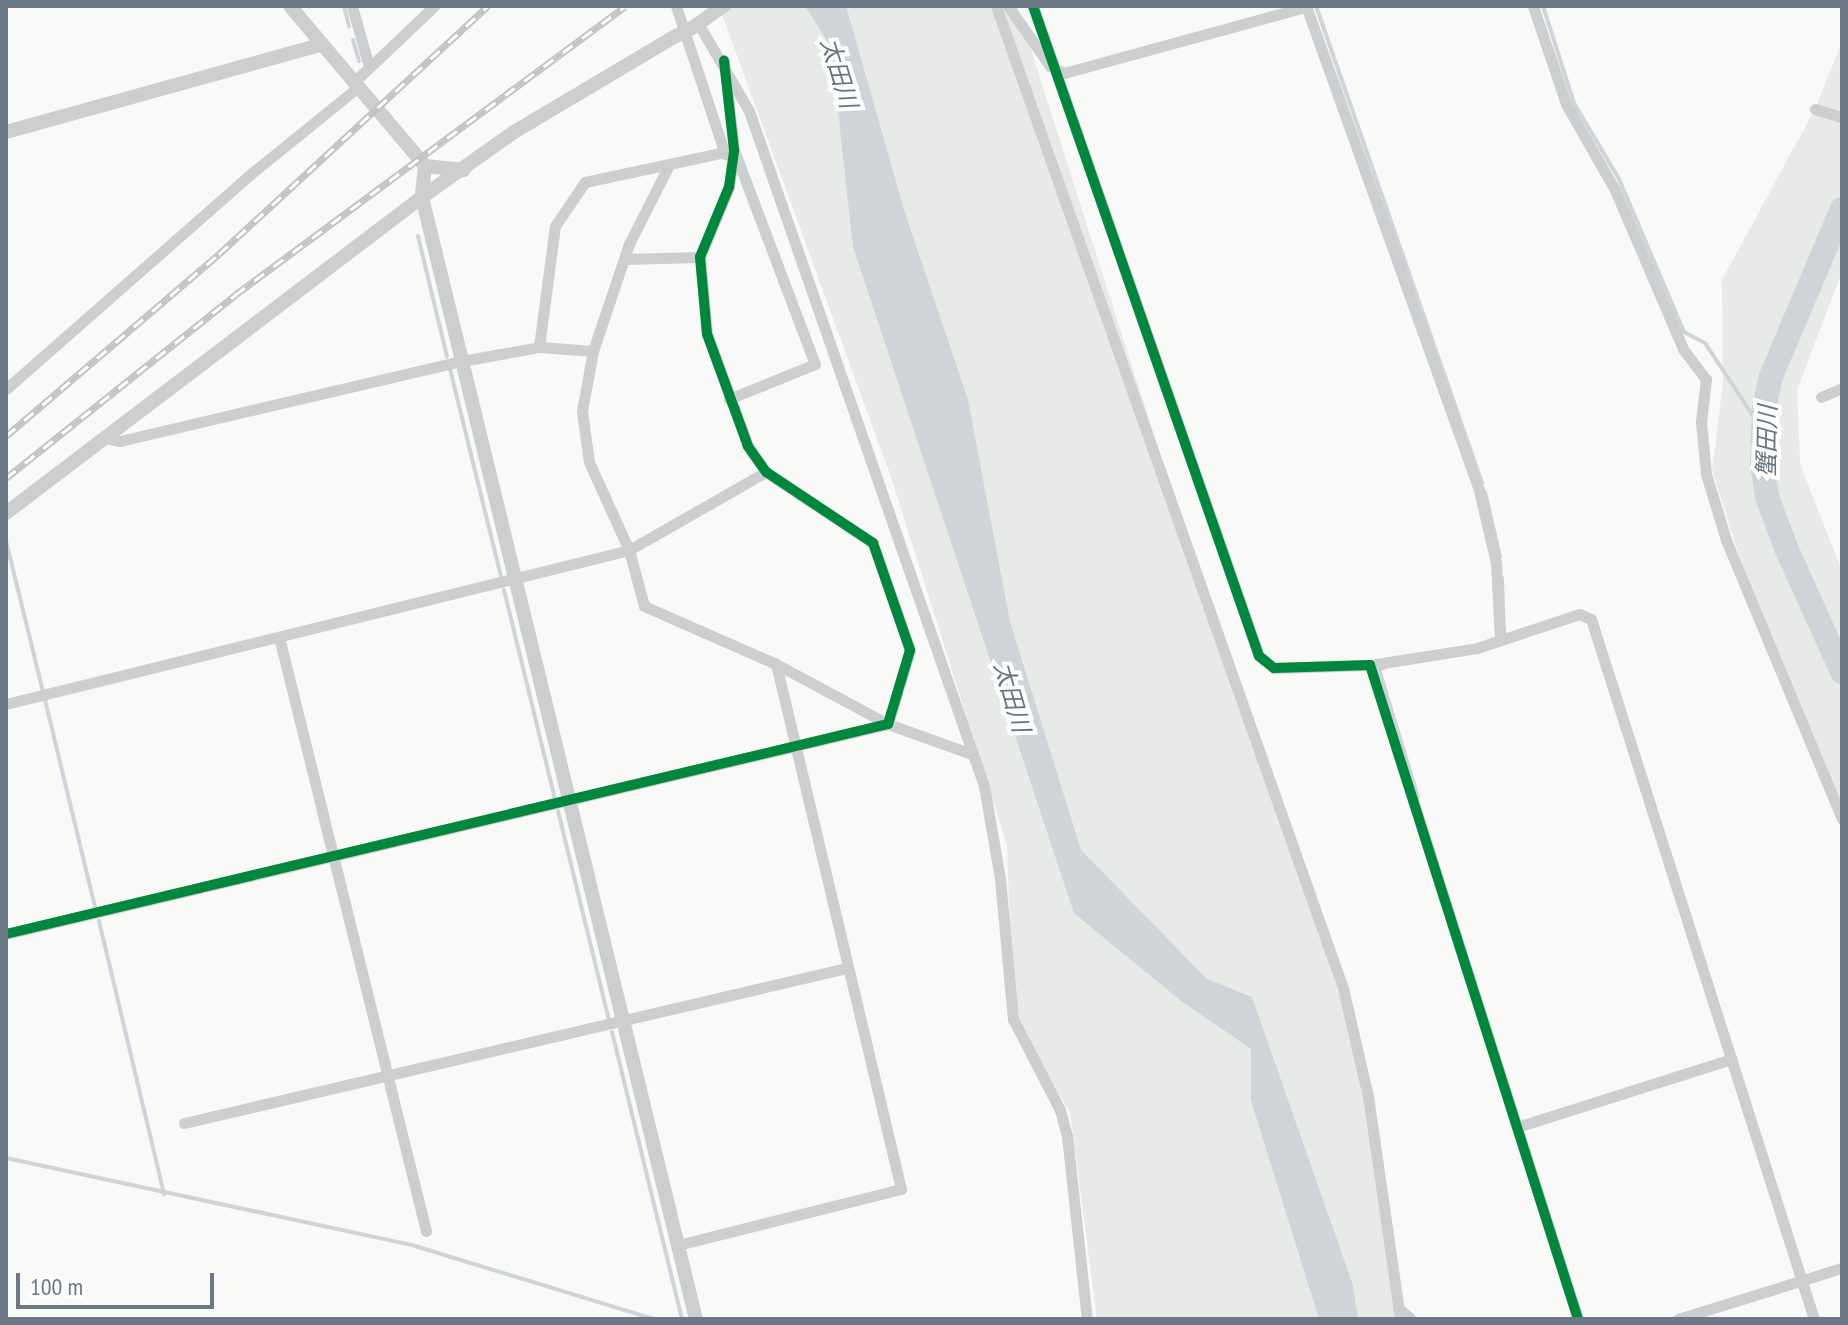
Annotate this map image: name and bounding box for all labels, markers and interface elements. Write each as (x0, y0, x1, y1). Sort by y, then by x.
water label: 太田川 (815, 34, 863, 112)
water label: 蟹田川 (1752, 405, 1782, 477)
water label: 太田川 (988, 658, 1036, 736)
scale bar (20, 1257, 218, 1307)
text: 100 m (30, 1271, 83, 1302)

